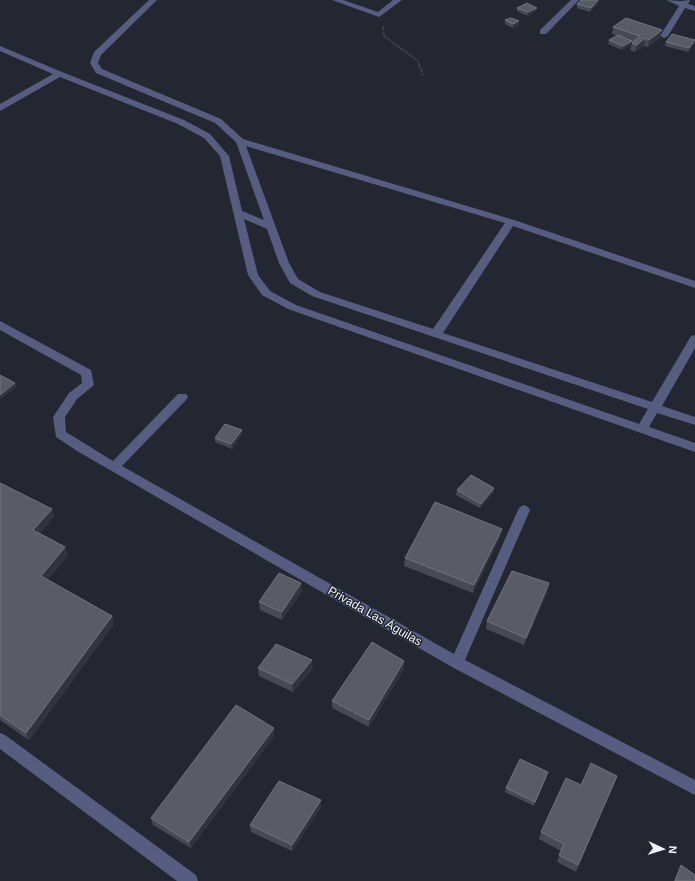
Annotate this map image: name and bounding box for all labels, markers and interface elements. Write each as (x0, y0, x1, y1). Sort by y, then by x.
street label: Privada Las Águilas (326, 583, 425, 649)
north arrow (643, 829, 683, 869)
text: N (667, 845, 679, 854)

